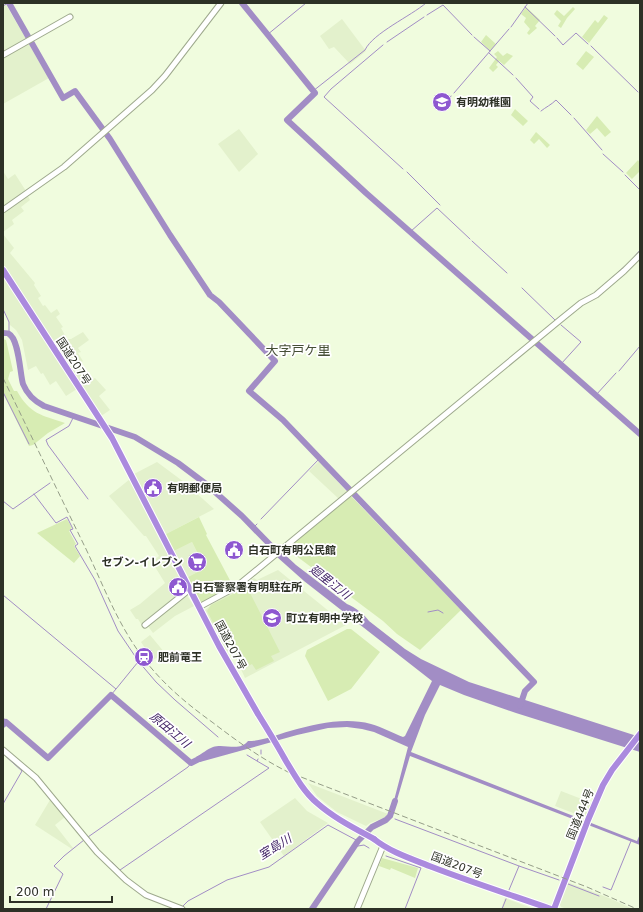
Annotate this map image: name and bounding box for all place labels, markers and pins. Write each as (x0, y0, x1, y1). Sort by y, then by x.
school or university icon: 有明幼稚園 (431, 91, 453, 113)
place label: 有明幼稚園 (456, 96, 511, 109)
public building icon: 有明郵便局 (142, 477, 164, 499)
place label: 有明郵便局 (167, 482, 222, 495)
public building icon: 白石町有明公民館 (223, 539, 245, 561)
place label: 白石町有明公民館 (248, 544, 336, 557)
supermarket icon: セブン-イレブン (186, 551, 208, 573)
place label: セブン-イレブン (101, 556, 183, 569)
public building icon: 白石警察署有明駐在所 (167, 576, 189, 598)
place label: 白石警察署有明駐在所 (192, 581, 302, 594)
school or university icon: 町立有明中学校 (261, 607, 283, 629)
place label: 町立有明中学校 (286, 612, 363, 625)
station icon: 肥前竜王 (133, 646, 155, 668)
place label: 肥前竜王 (158, 651, 202, 664)

